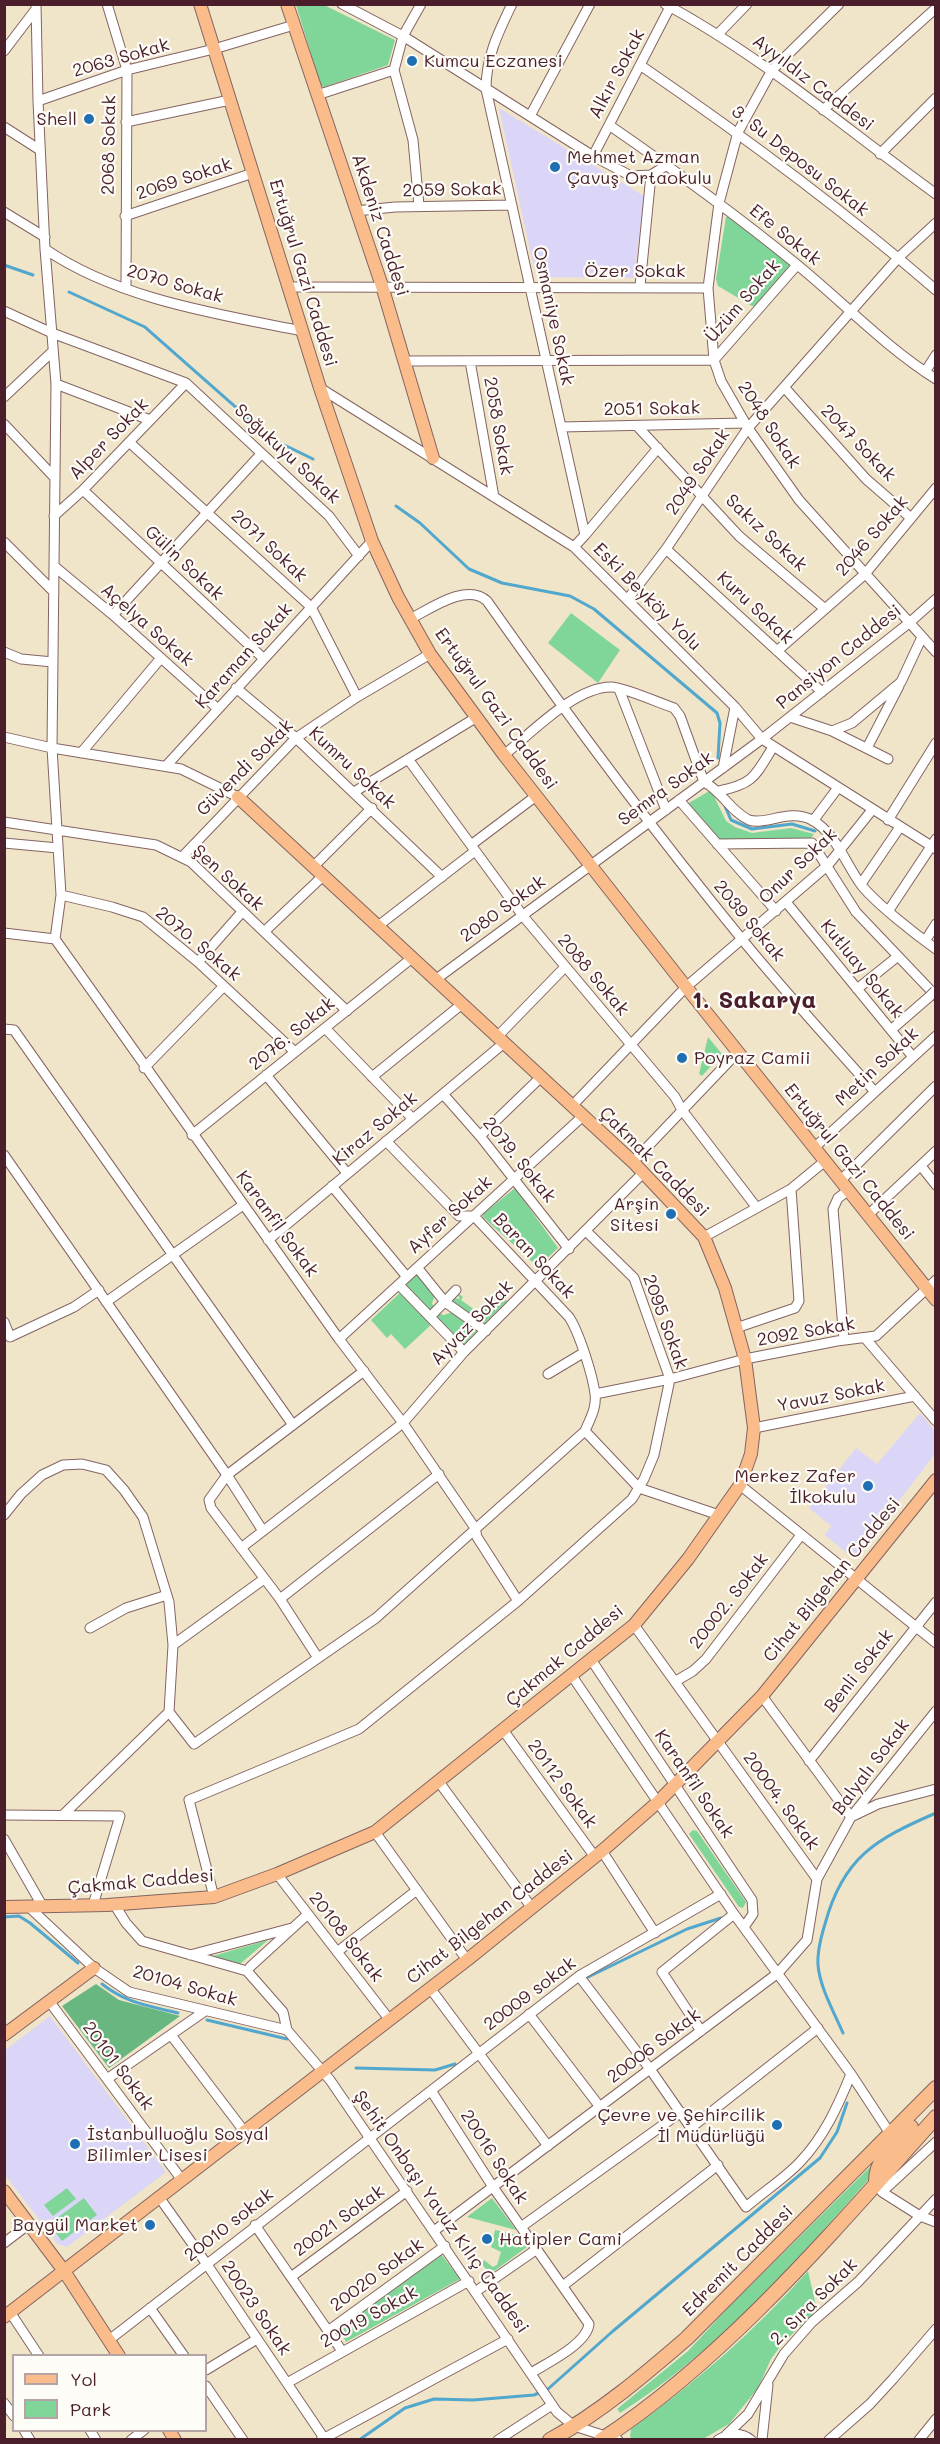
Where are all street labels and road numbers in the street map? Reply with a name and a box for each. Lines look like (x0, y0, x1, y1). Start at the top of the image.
street label: Alkır Sokak (584, 26, 650, 122)
street label: Ayyıldız Caddesi (748, 30, 878, 136)
street label: 2063 Sokak (70, 34, 172, 82)
street label: 2068 Sokak (97, 95, 121, 195)
street label: 3. Su Deposu Sokak (727, 101, 873, 221)
street label: Akdeniz Caddesi (347, 151, 413, 299)
street label: 2069 Sokak (133, 153, 235, 205)
street label: Ertuğrul Gazi Caddesi (264, 177, 342, 369)
street label: 2059 Sokak (402, 178, 502, 202)
street label: Efe Sokak (745, 200, 825, 270)
street label: Osmaniye Sokak (528, 245, 578, 387)
street label: Üzüm Sokak (701, 255, 785, 347)
street label: 2070 Sokak (124, 260, 226, 308)
street label: Özer Sokak (584, 260, 686, 282)
street label: 2058 Sokak (479, 375, 517, 477)
street label: 2048 Sokak (733, 377, 805, 473)
street label: Alper Sokak (65, 394, 153, 484)
street label: 2051 Sokak (604, 397, 700, 421)
street label: Soğukuyu Sokak (230, 400, 344, 508)
street label: 2047 Sokak (816, 400, 900, 486)
street label: 2049 Sokak (661, 425, 735, 519)
street label: Sakız Sokak (721, 490, 811, 576)
street label: 2046 Sokak (831, 491, 913, 581)
street label: 2071 Sokak (226, 505, 312, 587)
street label: Gülin Sokak (140, 521, 228, 605)
street label: Eski Beyköy Yolu (589, 539, 705, 655)
street label: Kuru Sokak (712, 567, 798, 649)
street label: Açelya Sokak (96, 579, 198, 671)
street label: Karaman Sokak (191, 599, 297, 713)
street label: Pansiyon Caddesi (772, 600, 906, 714)
street label: Ertuğrul Gazi Caddesi (430, 624, 562, 794)
street label: Güvendi Sokak (192, 715, 298, 821)
street label: Kumru Sokak (304, 722, 400, 814)
street label: Semra Sokak (614, 747, 718, 831)
street label: Onur Sokak (755, 823, 841, 909)
street label: Şen Sokak (188, 840, 268, 916)
street label: 2080 Sokak (456, 871, 550, 947)
street label: 2039 Sokak (709, 876, 789, 966)
street label: 2070. Sokak (151, 902, 245, 986)
street label: Kutluay Sokak (816, 915, 908, 1023)
street label: 2088 Sokak (553, 930, 633, 1020)
street label: 2076. Sokak (245, 993, 339, 1075)
street label: Metin Sokak (831, 1023, 923, 1111)
street label: Ertuğrul Gazi Caddesi (779, 1079, 919, 1245)
street label: Kiraz Sokak (328, 1087, 422, 1171)
street label: Çakmak Caddesi (594, 1102, 714, 1222)
street label: 2079. Sokak (478, 1113, 560, 1207)
street label: Karanfil Sokak (231, 1167, 323, 1281)
street label: Ayfer Sokak (403, 1172, 497, 1258)
street label: Baran Sokak (489, 1209, 579, 1303)
street label: 2095 Sokak (638, 1272, 692, 1372)
street label: Ayvaz Sokak (426, 1276, 518, 1370)
street label: 2092 Sokak (756, 1313, 856, 1351)
street label: Yavuz Sokak (775, 1375, 887, 1417)
street label: Cihat Bilgehan Caddesi (759, 1493, 905, 1667)
street label: 20002. Sokak (685, 1549, 773, 1653)
street label: Çakmak Caddesi (502, 1601, 628, 1711)
street label: Benli Sokak (820, 1625, 898, 1717)
street label: Balyalı Sokak (828, 1715, 914, 1819)
street label: Karanfil Sokak (650, 1726, 738, 1842)
street label: 20112 Sokak (523, 1736, 601, 1832)
street label: 20004. Sokak (738, 1748, 824, 1854)
street label: Cihat Bilgehan Caddesi (402, 1845, 578, 1989)
street label: Çakmak Caddesi (67, 1865, 215, 1899)
street label: 20108 Sokak (304, 1888, 388, 1986)
street label: 20009 sokak (480, 1952, 580, 2036)
street label: 20104 Sokak (130, 1961, 240, 2011)
street label: 20006 Sokak (603, 2004, 705, 2088)
street label: 20101 Sokak (78, 2017, 158, 2115)
street label: Şehit Onbaşı Yavuz Kılıç Caddesi (349, 2087, 533, 2337)
street label: 20016 Sokak (456, 2106, 532, 2208)
street label: 20021 Sokak (289, 2181, 389, 2261)
street label: 20010 sokak (180, 2184, 278, 2266)
street label: Edremit Caddesi (678, 2201, 798, 2321)
street label: 20020 Sokak (326, 2234, 428, 2316)
street label: 2. Sıra Sokak (766, 2254, 862, 2350)
street label: 20023 Sokak (216, 2256, 296, 2360)
street label: 20019 Sokak (317, 2281, 421, 2353)

